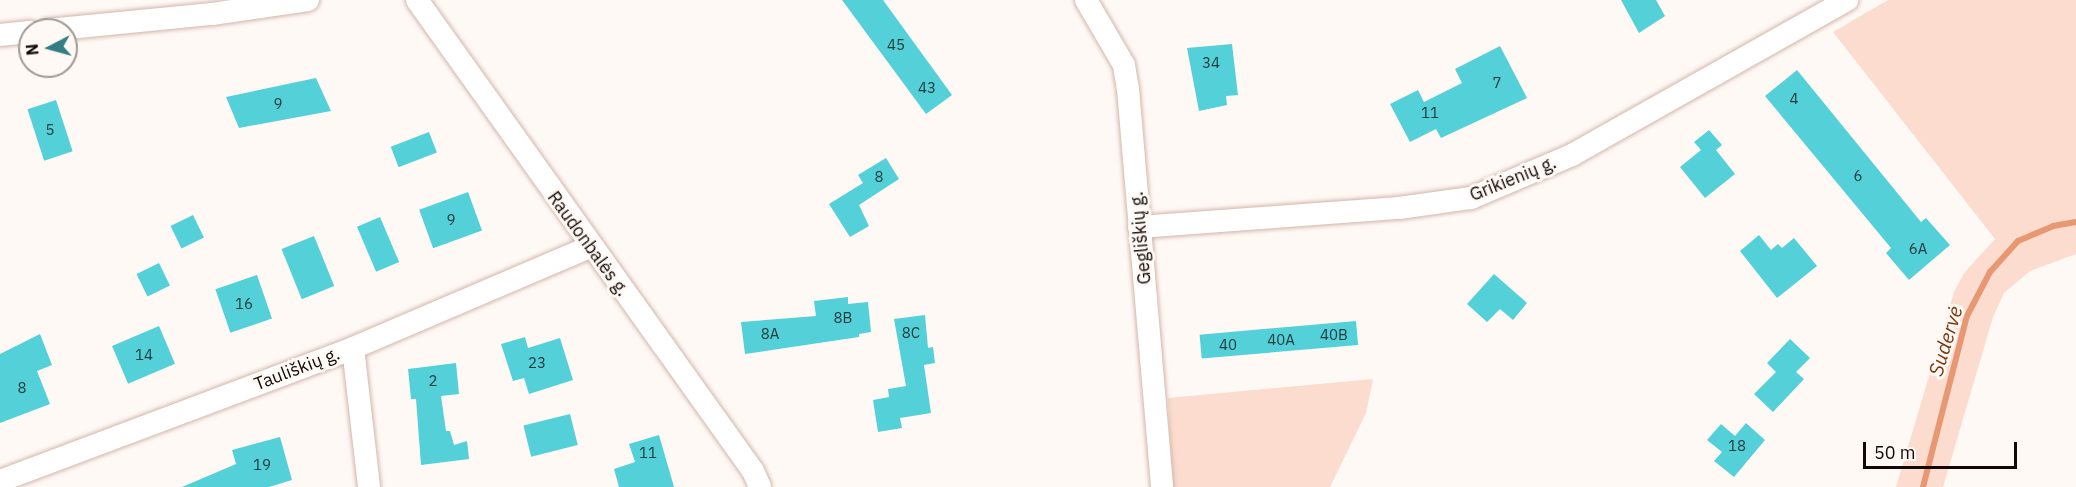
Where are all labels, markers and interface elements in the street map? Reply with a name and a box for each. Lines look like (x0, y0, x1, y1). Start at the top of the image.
north arrow (18, 18, 78, 78)
house number: 45 (887, 36, 905, 54)
text: N (22, 43, 43, 56)
house number: 34 (1202, 54, 1220, 72)
house number: 7 (1493, 74, 1501, 92)
house number: 43 (918, 79, 936, 97)
house number: 4 (1790, 90, 1798, 108)
house number: 9 (274, 95, 282, 113)
house number: 11 (1421, 104, 1439, 122)
house number: 5 (46, 121, 54, 139)
street label: Grikienių g. (1467, 152, 1559, 206)
house number: 6 (1854, 167, 1862, 185)
house number: 8 (875, 168, 883, 186)
street label: Raudonbalės g. (543, 187, 633, 301)
street label: Gegliškių g. (1126, 191, 1156, 285)
house number: 9 (447, 211, 455, 229)
house number: 6A (1909, 240, 1927, 258)
house number: 16 (235, 295, 253, 313)
water label: Sudervė (1923, 303, 1967, 379)
house number: 8B (834, 309, 852, 327)
house number: 8C (902, 324, 920, 342)
house number: 8A (761, 325, 779, 343)
house number: 40B (1320, 326, 1348, 344)
house number: 40A (1267, 331, 1295, 349)
house number: 40 (1219, 336, 1237, 354)
street label: Tauliškių g. (251, 343, 343, 395)
house number: 14 (135, 346, 153, 364)
house number: 23 (528, 354, 546, 372)
house number: 2 (429, 372, 437, 390)
house number: 8 (18, 379, 26, 397)
scale bar (1866, 430, 2020, 468)
house number: 18 (1728, 437, 1746, 455)
text: 50 m (1874, 441, 1916, 464)
house number: 11 (639, 444, 657, 462)
house number: 19 (253, 456, 271, 474)

